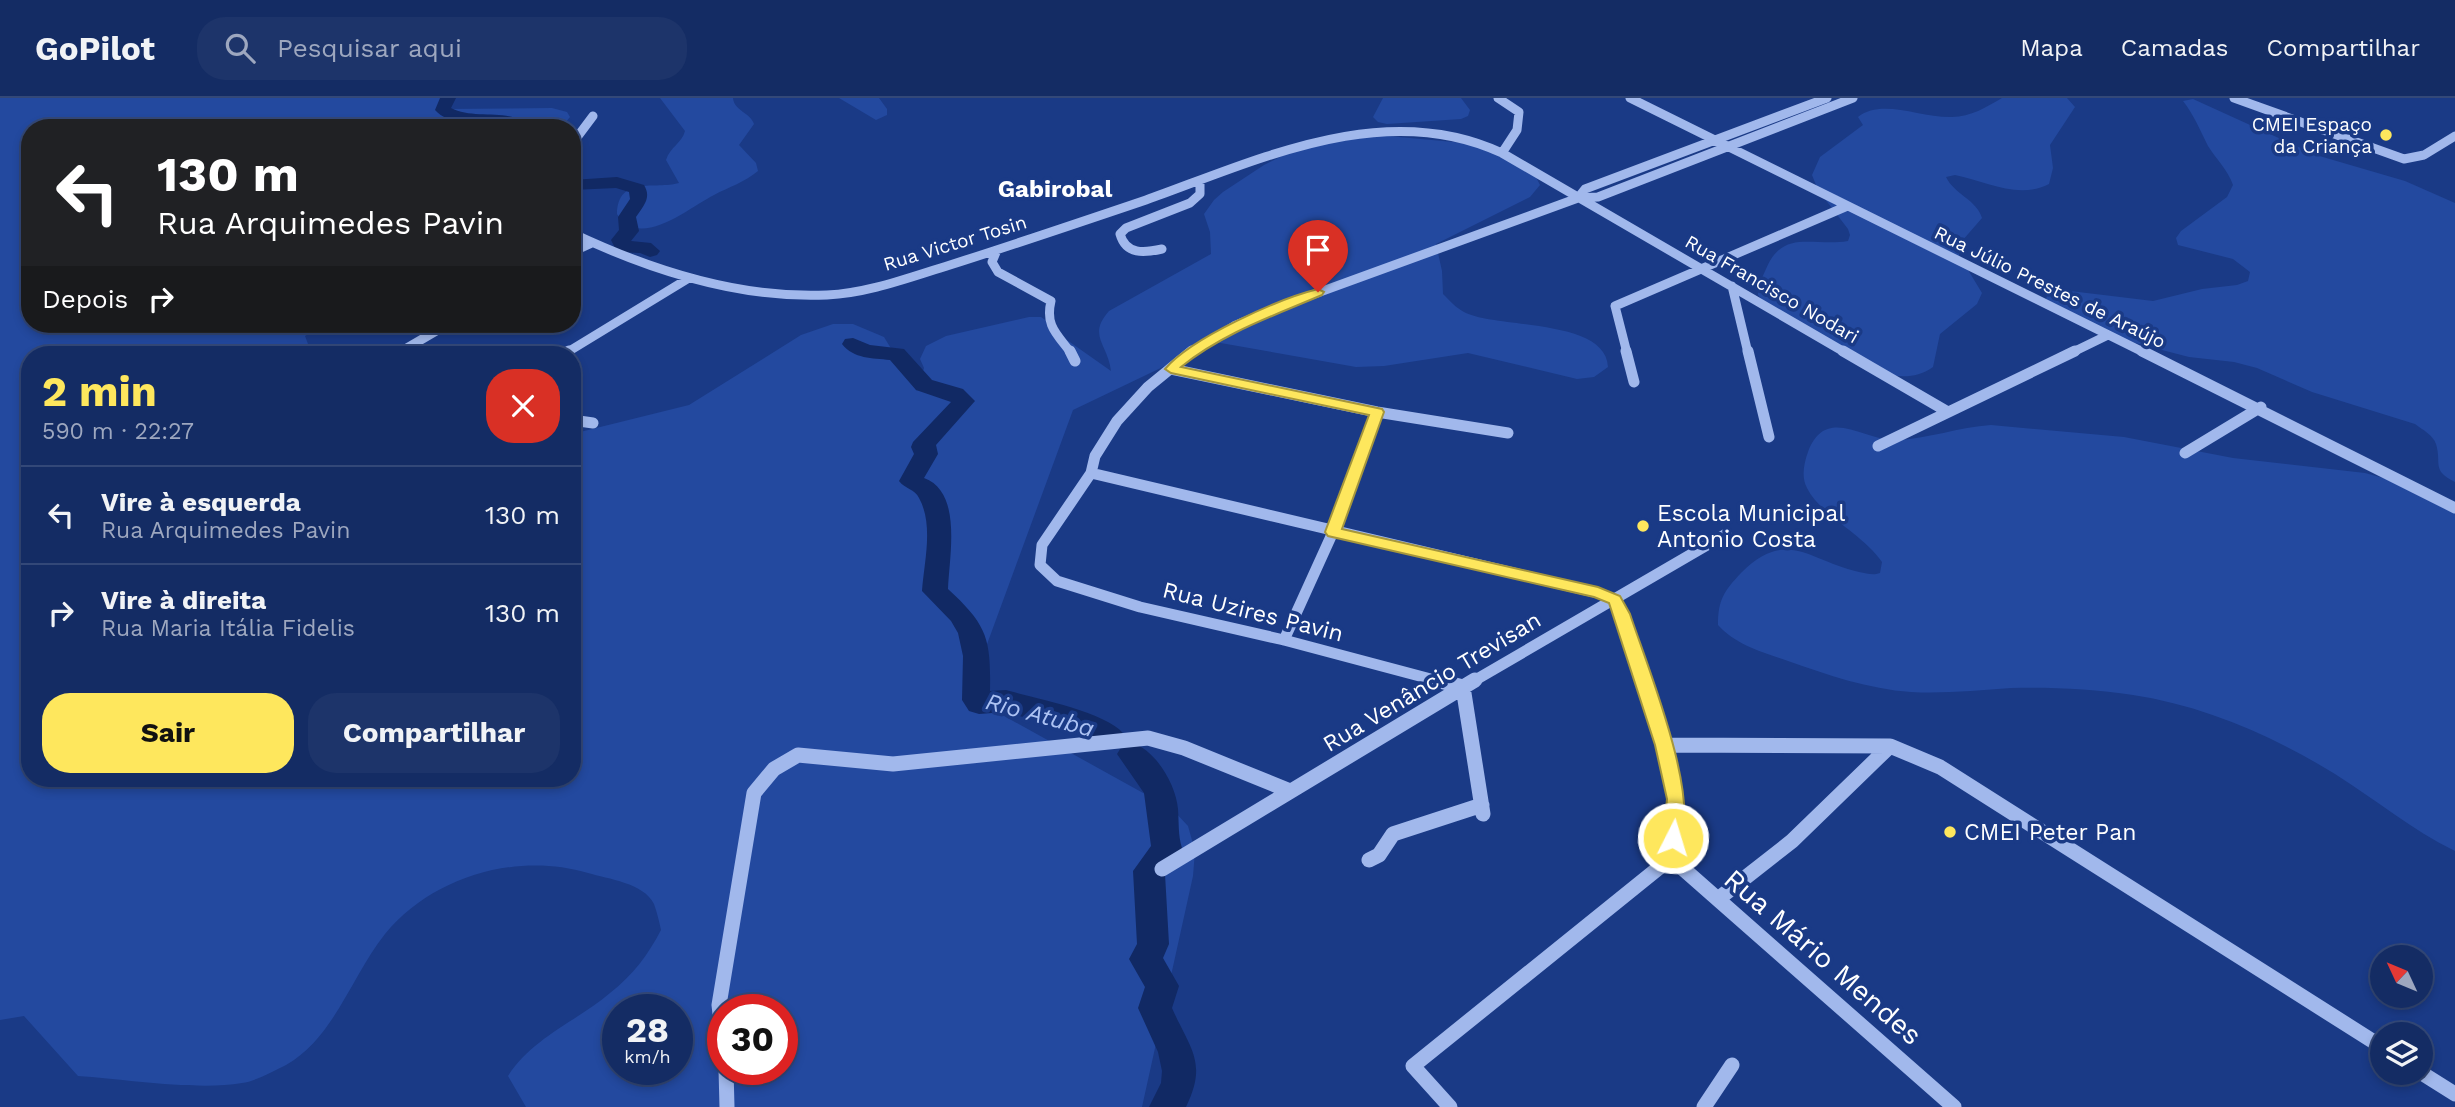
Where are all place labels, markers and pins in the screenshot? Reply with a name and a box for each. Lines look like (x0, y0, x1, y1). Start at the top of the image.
place label: CMEI Espaço da Criança (2252, 113, 2372, 158)
marker: CMEI Espaço da Criança (2378, 127, 2394, 143)
pin (1288, 220, 1348, 292)
place label: Escola Municipal Antonio Costa (1657, 500, 1845, 553)
marker: Escola Municipal Antonio Costa (1635, 518, 1651, 534)
place label: CMEI Peter Pan (1964, 819, 2136, 846)
marker: CMEI Peter Pan (1942, 824, 1958, 840)

